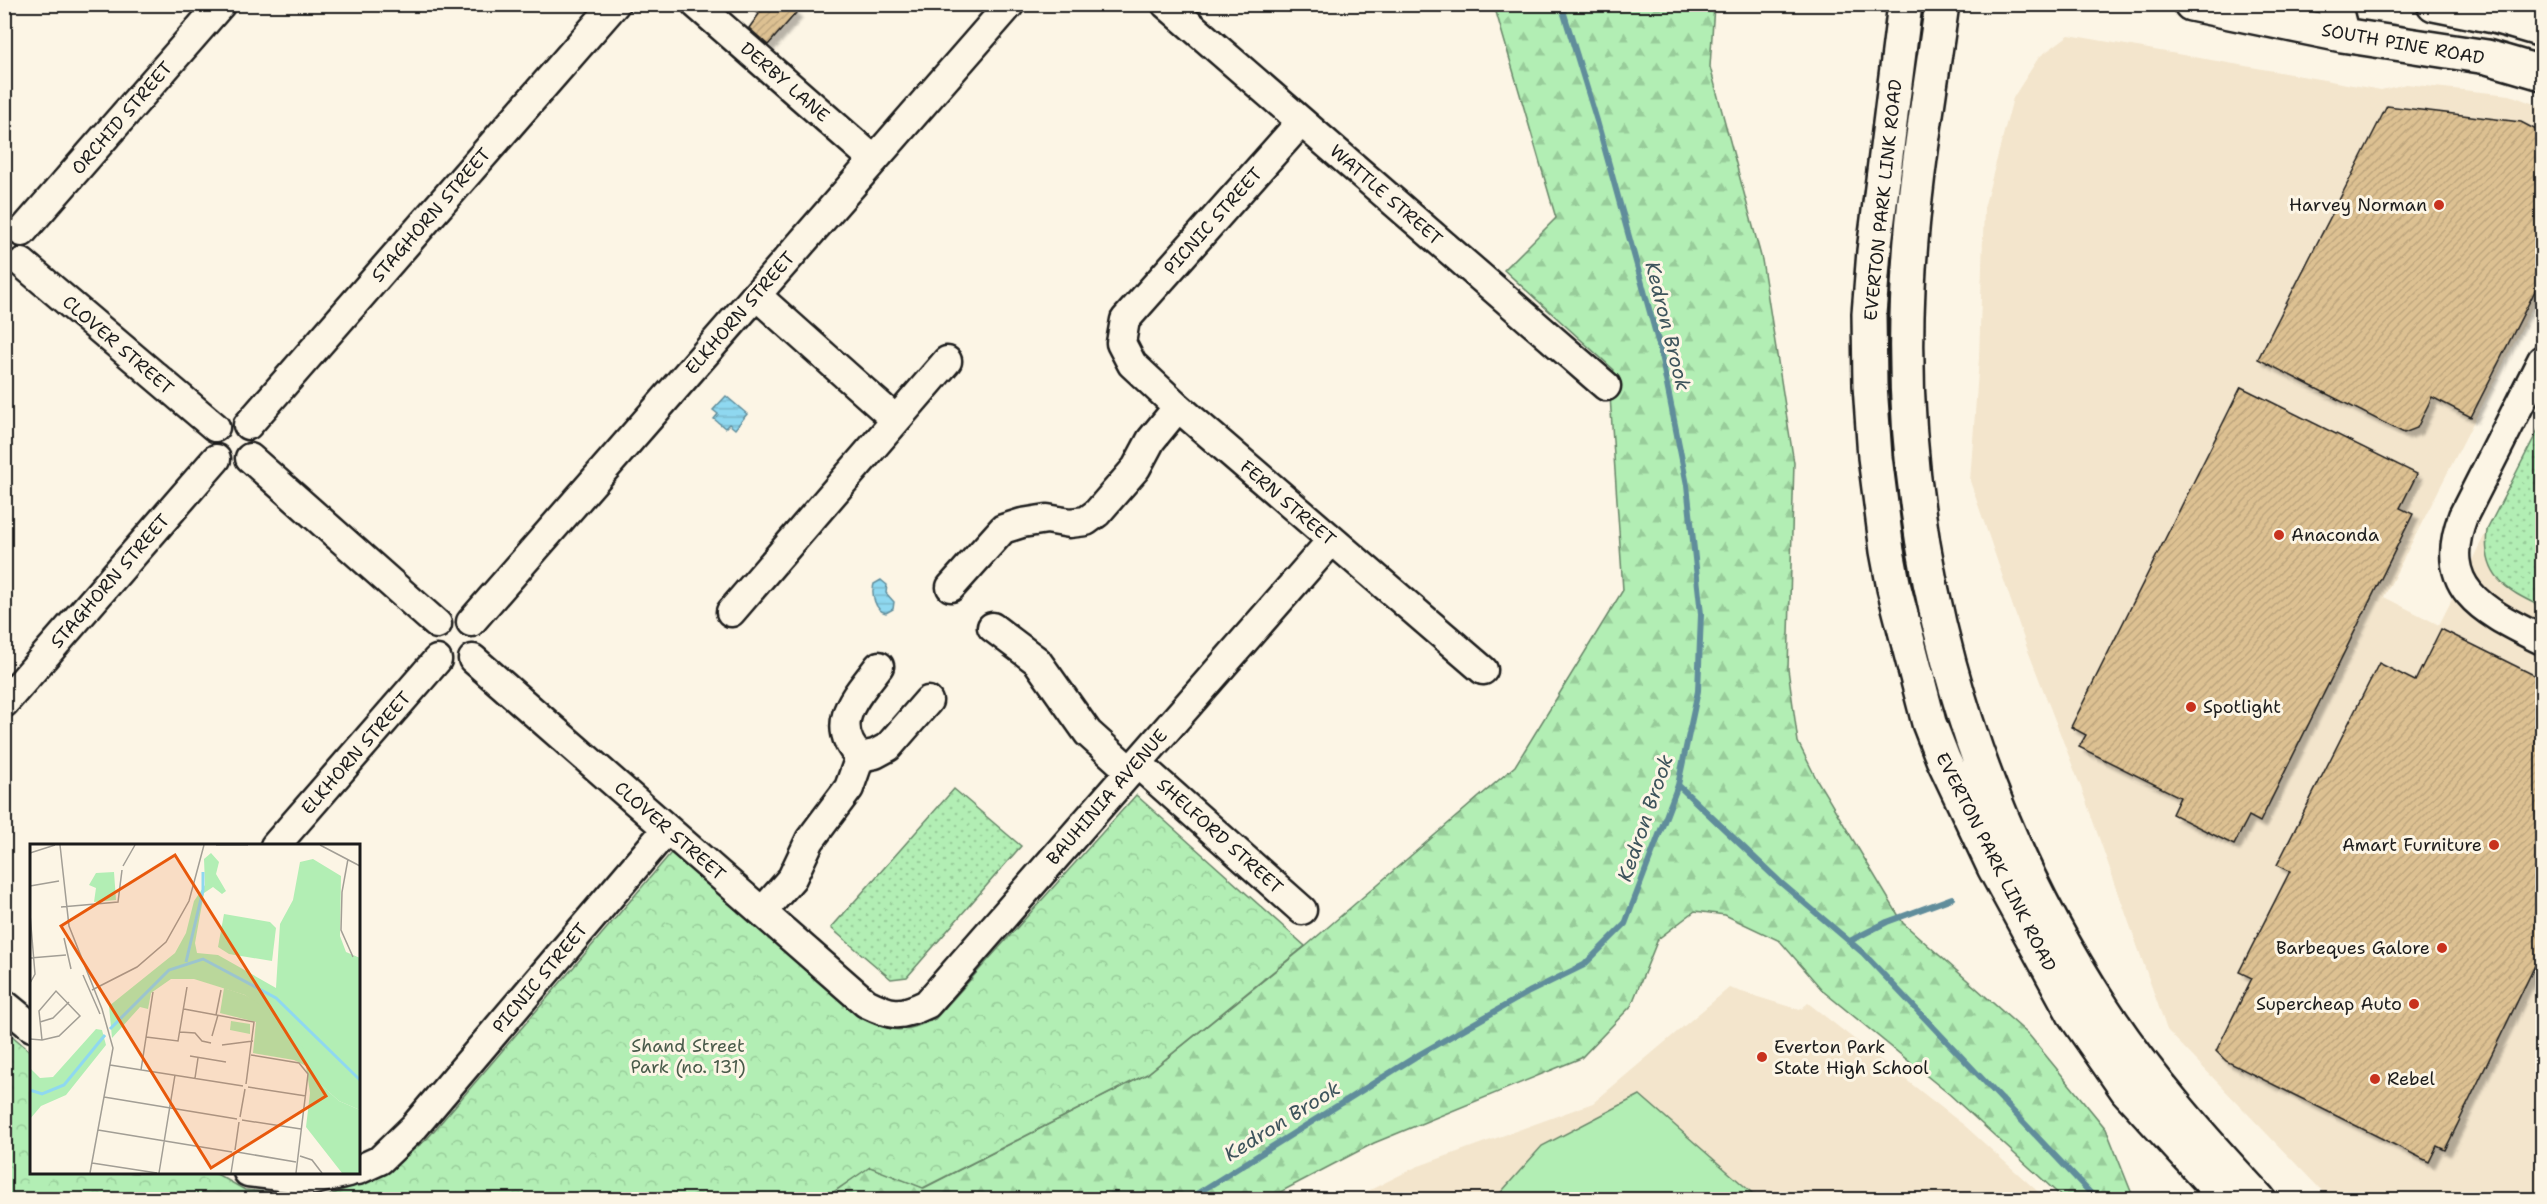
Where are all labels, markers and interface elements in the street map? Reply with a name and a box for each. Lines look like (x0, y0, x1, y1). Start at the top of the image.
street label: SOUTH PINE ROAD (2320, 18, 2486, 70)
street label: DERBY LANE (735, 37, 835, 127)
street label: ORCHID STREET (66, 56, 178, 180)
street label: EVERTON PARK LINK ROAD (1858, 78, 1908, 322)
street label: WATTLE STREET (1324, 139, 1448, 251)
street label: STAGHORN STREET (366, 143, 496, 287)
street label: PICNIC STREET (1158, 162, 1268, 280)
place label: Harvey Norman (2289, 193, 2427, 217)
marker: Harvey Norman (2432, 198, 2446, 212)
street label: ELKHORN STREET (680, 246, 800, 380)
water label: Kedron Brook (1639, 259, 1697, 394)
street label: CLOVER STREET (57, 290, 179, 400)
street label: FERN STREET (1235, 455, 1341, 551)
street label: STAGHORN STREET (45, 509, 175, 653)
place label: Anaconda (2291, 523, 2379, 547)
marker: Anaconda (2272, 528, 2286, 542)
street label: ELKHORN STREET (296, 686, 416, 820)
place label: Spotlight (2203, 695, 2281, 719)
marker: Spotlight (2184, 700, 2198, 714)
street label: BAUHINIA AVENUE (1041, 724, 1173, 870)
street label: EVERTON PARK LINK ROAD (1930, 748, 2062, 976)
water label: Kedron Brook (1611, 751, 1679, 885)
street label: SHELFORD STREET (1152, 773, 1288, 899)
street label: CLOVER STREET (609, 776, 731, 886)
place label: Amart Furniture (2342, 833, 2482, 857)
marker: Amart Furniture (2487, 838, 2501, 852)
inset map (30, 844, 360, 1174)
street label: PICNIC STREET (487, 918, 593, 1038)
place label: Barbeques Galore (2276, 936, 2430, 960)
marker: Barbeques Galore (2435, 941, 2449, 955)
place label: Supercheap Auto (2256, 992, 2402, 1016)
marker: Supercheap Auto (2407, 997, 2421, 1011)
park label: Shand Street Park (no. 131) (630, 1034, 746, 1079)
place label: Everton Park State High School (1774, 1035, 1929, 1080)
marker: Everton Park State High School (1755, 1050, 1769, 1064)
place label: Rebel (2387, 1067, 2436, 1091)
marker: Rebel (2368, 1072, 2382, 1086)
water label: Kedron Brook (1219, 1075, 1346, 1167)

